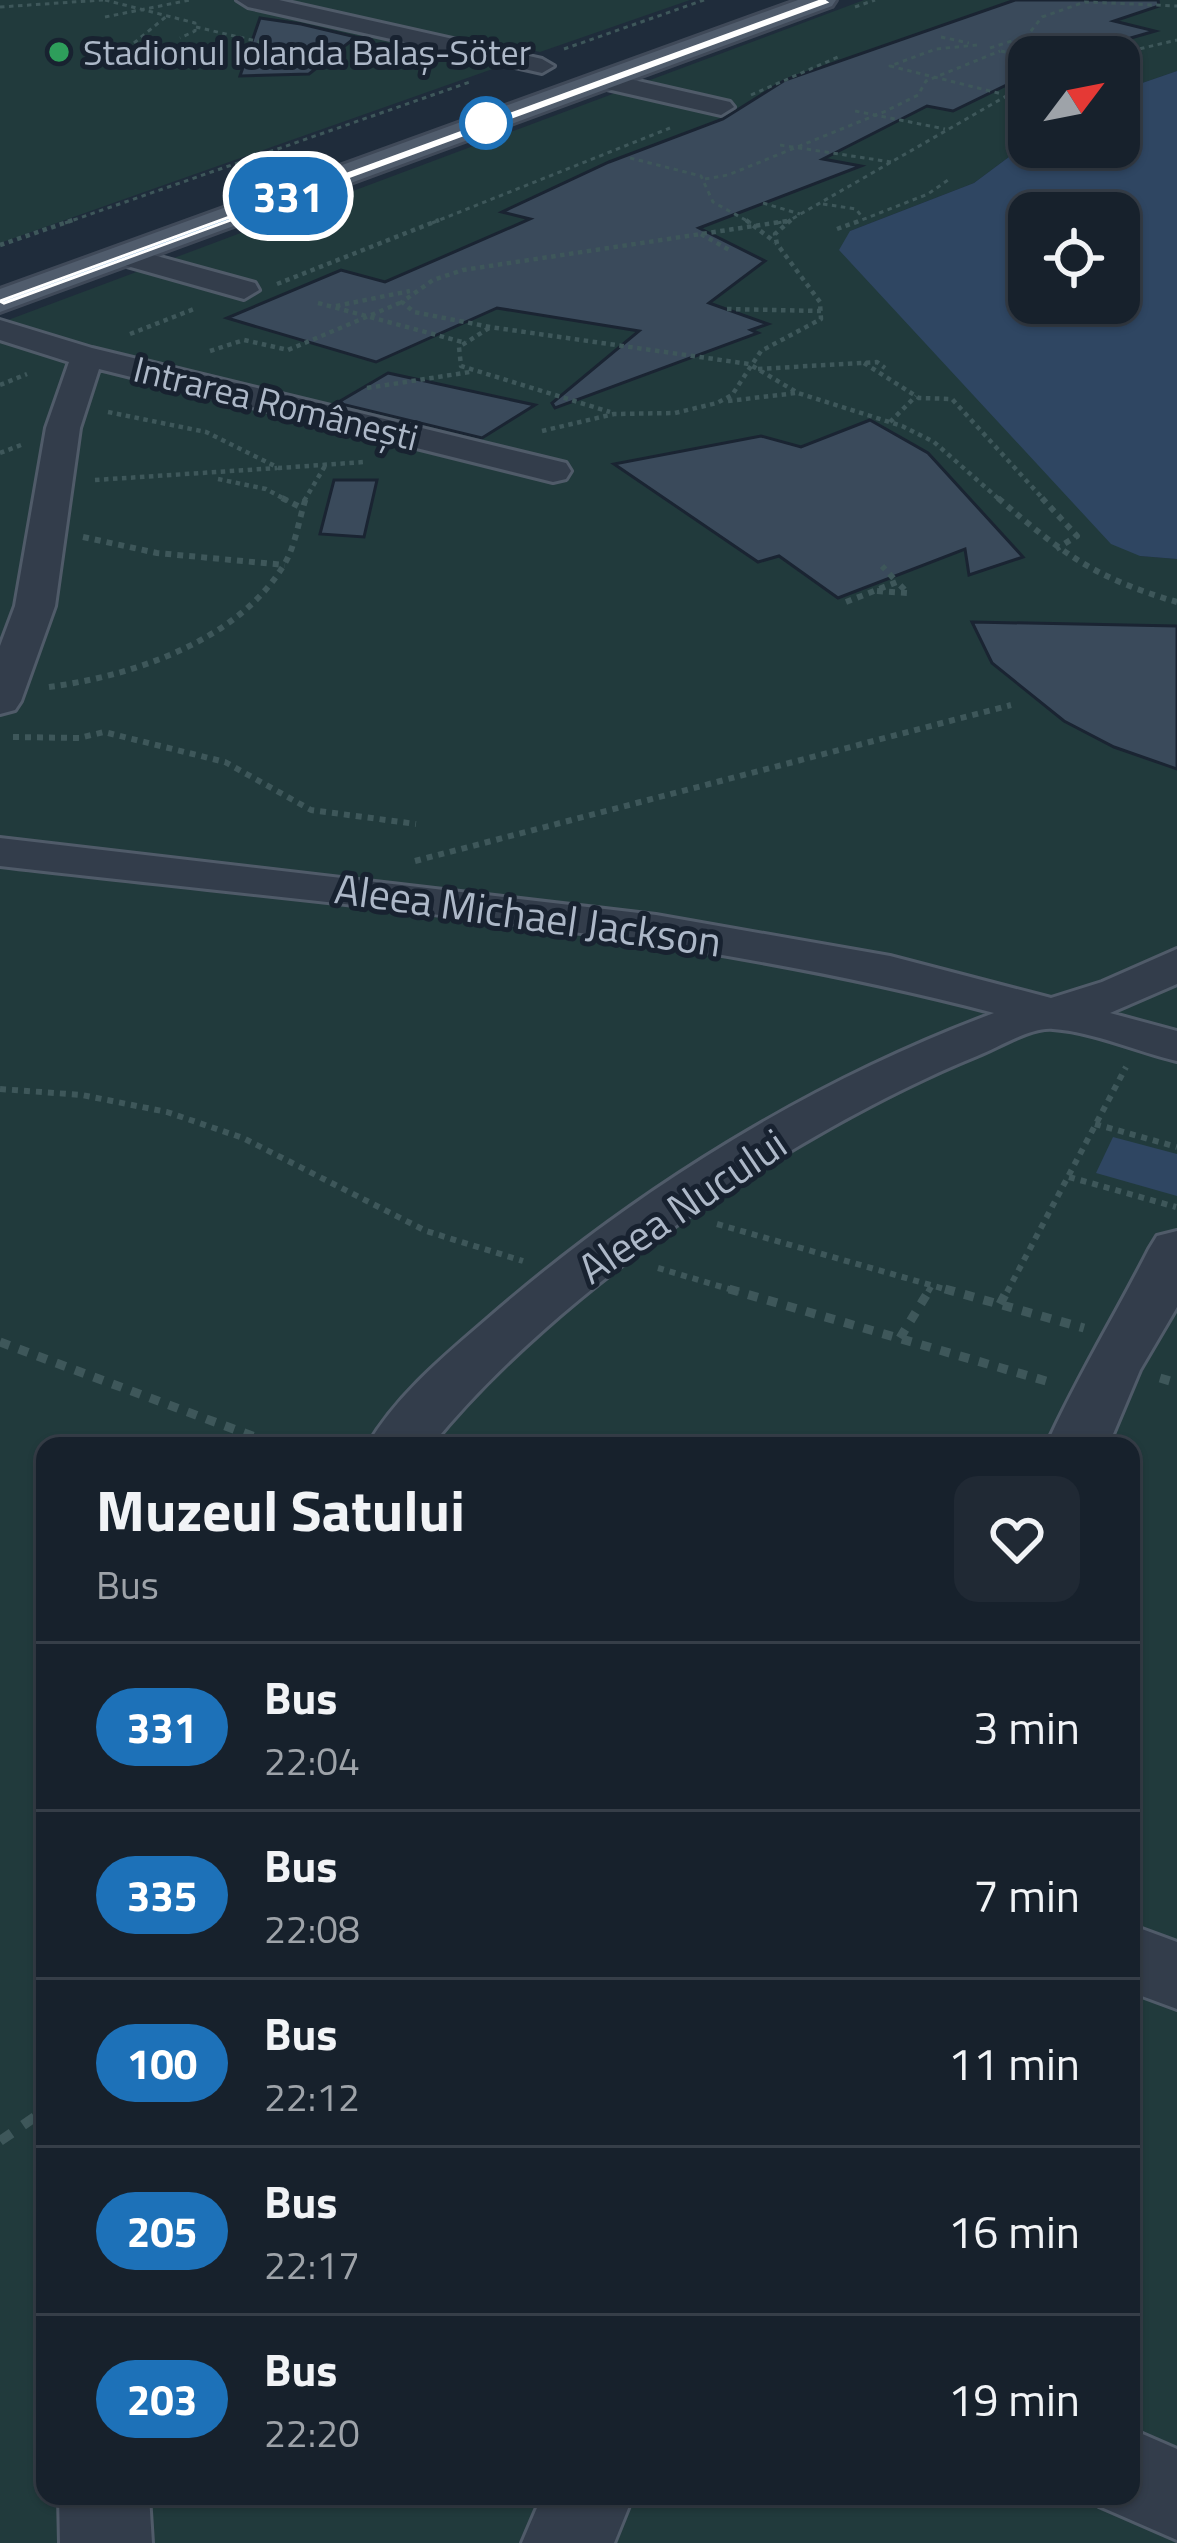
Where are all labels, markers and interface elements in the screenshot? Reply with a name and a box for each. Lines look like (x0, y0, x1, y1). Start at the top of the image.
place label: Stadionul Iolanda Balaș-Söter (83, 24, 531, 79)
north arrow (1008, 36, 1140, 168)
map controls (1008, 36, 1140, 324)
marker: Stadionul Iolanda Balaș-Söter (46, 39, 72, 65)
unlabelled marker (461, 98, 511, 148)
line badge: 331 (219, 157, 357, 235)
text: 331 (253, 164, 323, 228)
button: locate (1008, 192, 1140, 324)
street label: Intrarea Românești (128, 341, 424, 464)
street label: Aleea Michael Jackson (331, 855, 726, 973)
street label: Aleea Nucului (564, 1112, 799, 1299)
text: Muzeul Satului (96, 1466, 465, 1553)
button: heart (954, 1476, 1080, 1602)
text: Bus (96, 1555, 159, 1614)
text: Bus (264, 1663, 338, 1731)
text: 3 min (973, 1693, 1080, 1761)
text: 331 (127, 1695, 197, 1759)
text: 22:04 (264, 1731, 360, 1790)
text: Bus (264, 1831, 338, 1899)
text: 7 min (973, 1861, 1080, 1929)
text: 335 (127, 1863, 197, 1927)
text: 22:08 (264, 1899, 360, 1958)
text: Bus (264, 1999, 338, 2067)
text: 11 min (948, 2029, 1080, 2097)
text: 100 (127, 2031, 197, 2095)
text: 22:12 (264, 2067, 360, 2126)
text: Bus (264, 2167, 338, 2235)
text: 16 min (948, 2197, 1080, 2265)
text: 205 (127, 2199, 197, 2263)
text: 22:17 (264, 2235, 360, 2294)
text: Bus (264, 2335, 338, 2403)
text: 19 min (948, 2365, 1080, 2433)
text: 203 (127, 2367, 197, 2431)
text: 22:20 (264, 2403, 360, 2462)

